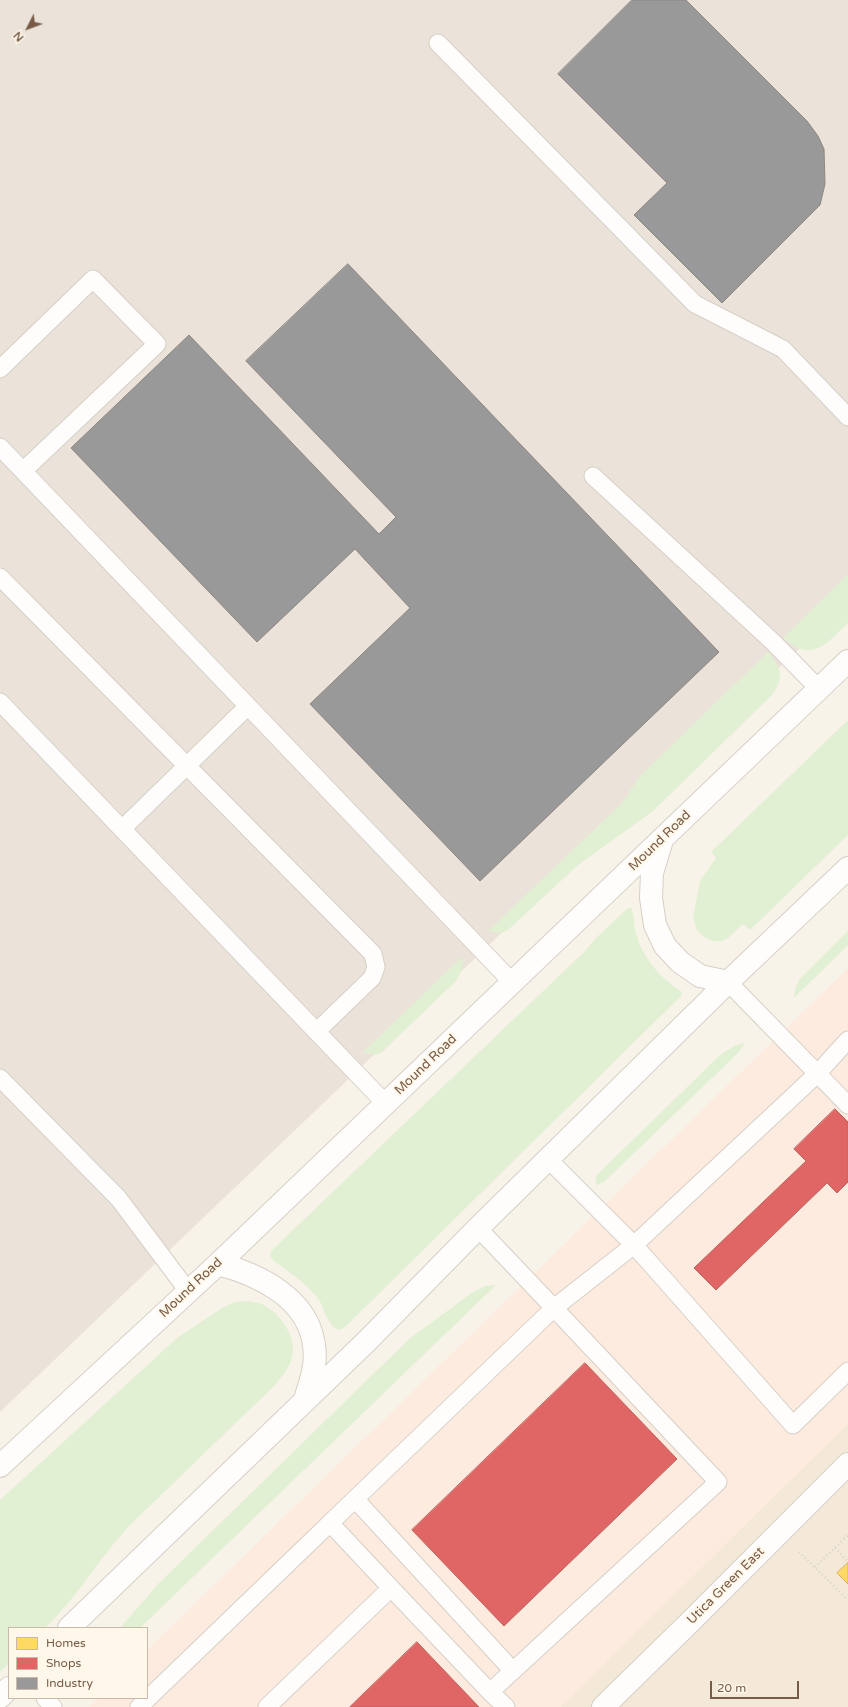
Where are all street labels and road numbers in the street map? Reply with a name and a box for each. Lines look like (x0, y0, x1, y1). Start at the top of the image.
street label: Mound Road (626, 807, 694, 875)
street label: Mound Road (392, 1031, 460, 1099)
street label: Mound Road (156, 1255, 226, 1321)
street label: Utica Green East (684, 1544, 768, 1628)

